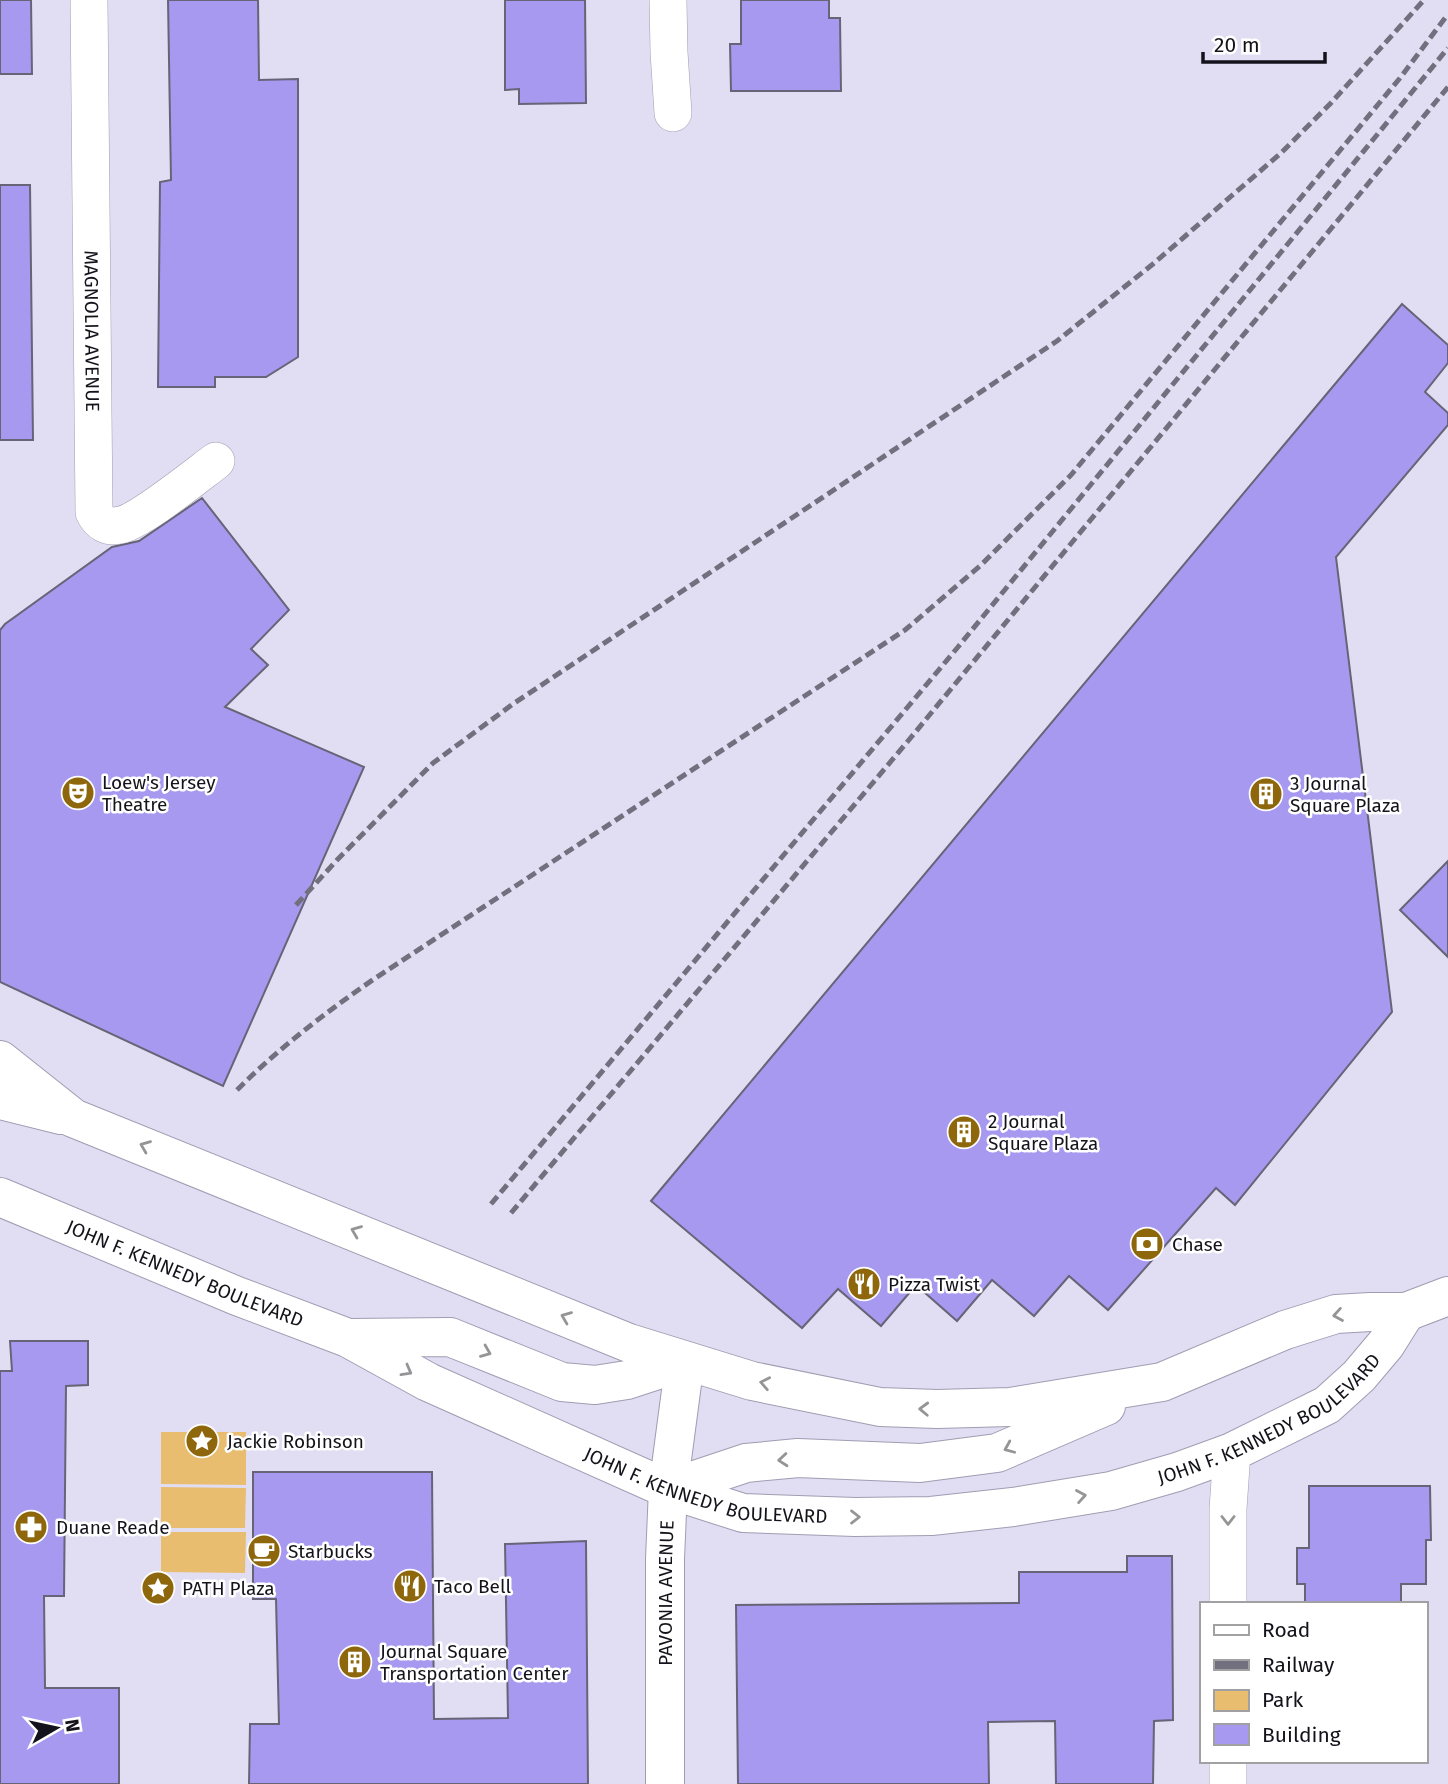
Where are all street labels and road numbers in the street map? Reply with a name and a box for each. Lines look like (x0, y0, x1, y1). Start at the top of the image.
street label: MAGNOLIA AVENUE (79, 250, 104, 412)
street label: JOHN F. KENNEDY BOULEVARD (63, 1215, 306, 1332)
street label: JOHN F. KENNEDY BOULEVARD (1155, 1349, 1385, 1489)
street label: JOHN F. KENNEDY BOULEVARD (580, 1442, 828, 1528)
street label: PAVONIA AVENUE (654, 1520, 679, 1666)

